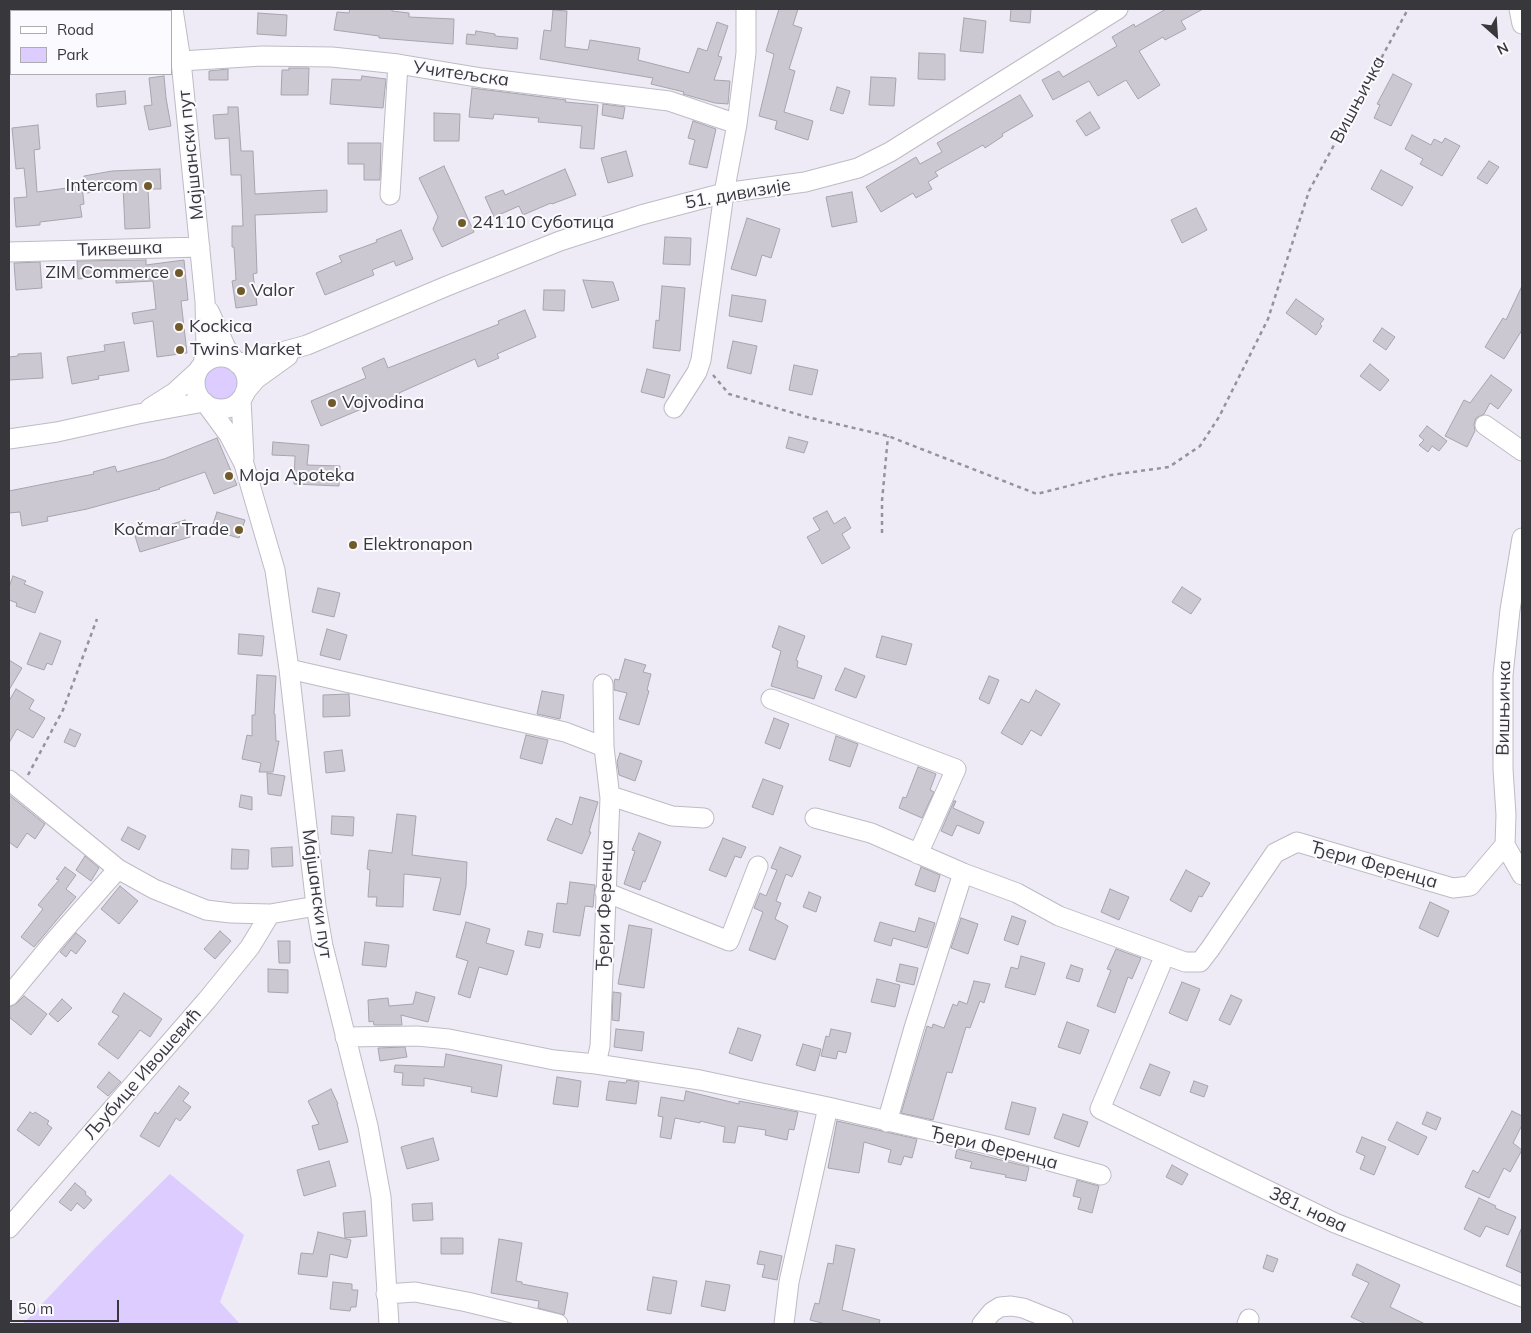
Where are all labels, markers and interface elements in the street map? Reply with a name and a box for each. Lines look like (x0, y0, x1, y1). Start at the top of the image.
legend (10, 10, 172, 75)
north arrow (1471, 10, 1521, 60)
text: Road (57, 20, 94, 39)
text: N (1494, 38, 1511, 59)
text: Park (57, 45, 89, 64)
street label: Вишњичка (1326, 53, 1390, 147)
street label: Учитељска (412, 57, 510, 91)
street label: Мајшански пут (173, 89, 209, 221)
street label: 51. дивизије (683, 174, 793, 214)
place label: Intercom (66, 175, 138, 197)
marker: Intercom (142, 180, 154, 192)
place label: 24110 Суботица (472, 212, 614, 234)
marker: 24110 Суботица (456, 217, 468, 229)
street label: Тиквешка (77, 237, 163, 261)
place label: ZIM Commerce (45, 262, 169, 284)
marker: ZIM Commerce (173, 267, 185, 279)
place label: Valor (251, 280, 294, 302)
marker: Valor (235, 285, 247, 297)
place label: Kockica (189, 316, 253, 338)
marker: Kockica (173, 321, 185, 333)
place label: Twins Market (190, 339, 302, 361)
marker: Twins Market (174, 344, 186, 356)
place label: Vojvodina (342, 392, 424, 414)
marker: Vojvodina (326, 397, 338, 409)
place label: Moja Apoteka (239, 465, 355, 487)
marker: Moja Apoteka (223, 470, 235, 482)
place label: Kočmar Trade (113, 519, 229, 541)
marker: Kočmar Trade (233, 524, 245, 536)
place label: Elektronapon (363, 534, 473, 556)
marker: Elektronapon (347, 539, 359, 551)
street label: Вишњичка (1492, 660, 1516, 756)
street label: Мајшански пут (297, 828, 337, 960)
street label: Ђери Ференца (1308, 837, 1440, 893)
street label: Ђери Ференца (592, 839, 618, 971)
street label: Љубице Ивошевић (80, 1004, 206, 1144)
street label: Ђери Ференца (928, 1122, 1060, 1174)
street label: 381. нова (1266, 1183, 1350, 1237)
scale bar (12, 1290, 121, 1322)
text: 50 m (18, 1299, 53, 1318)

